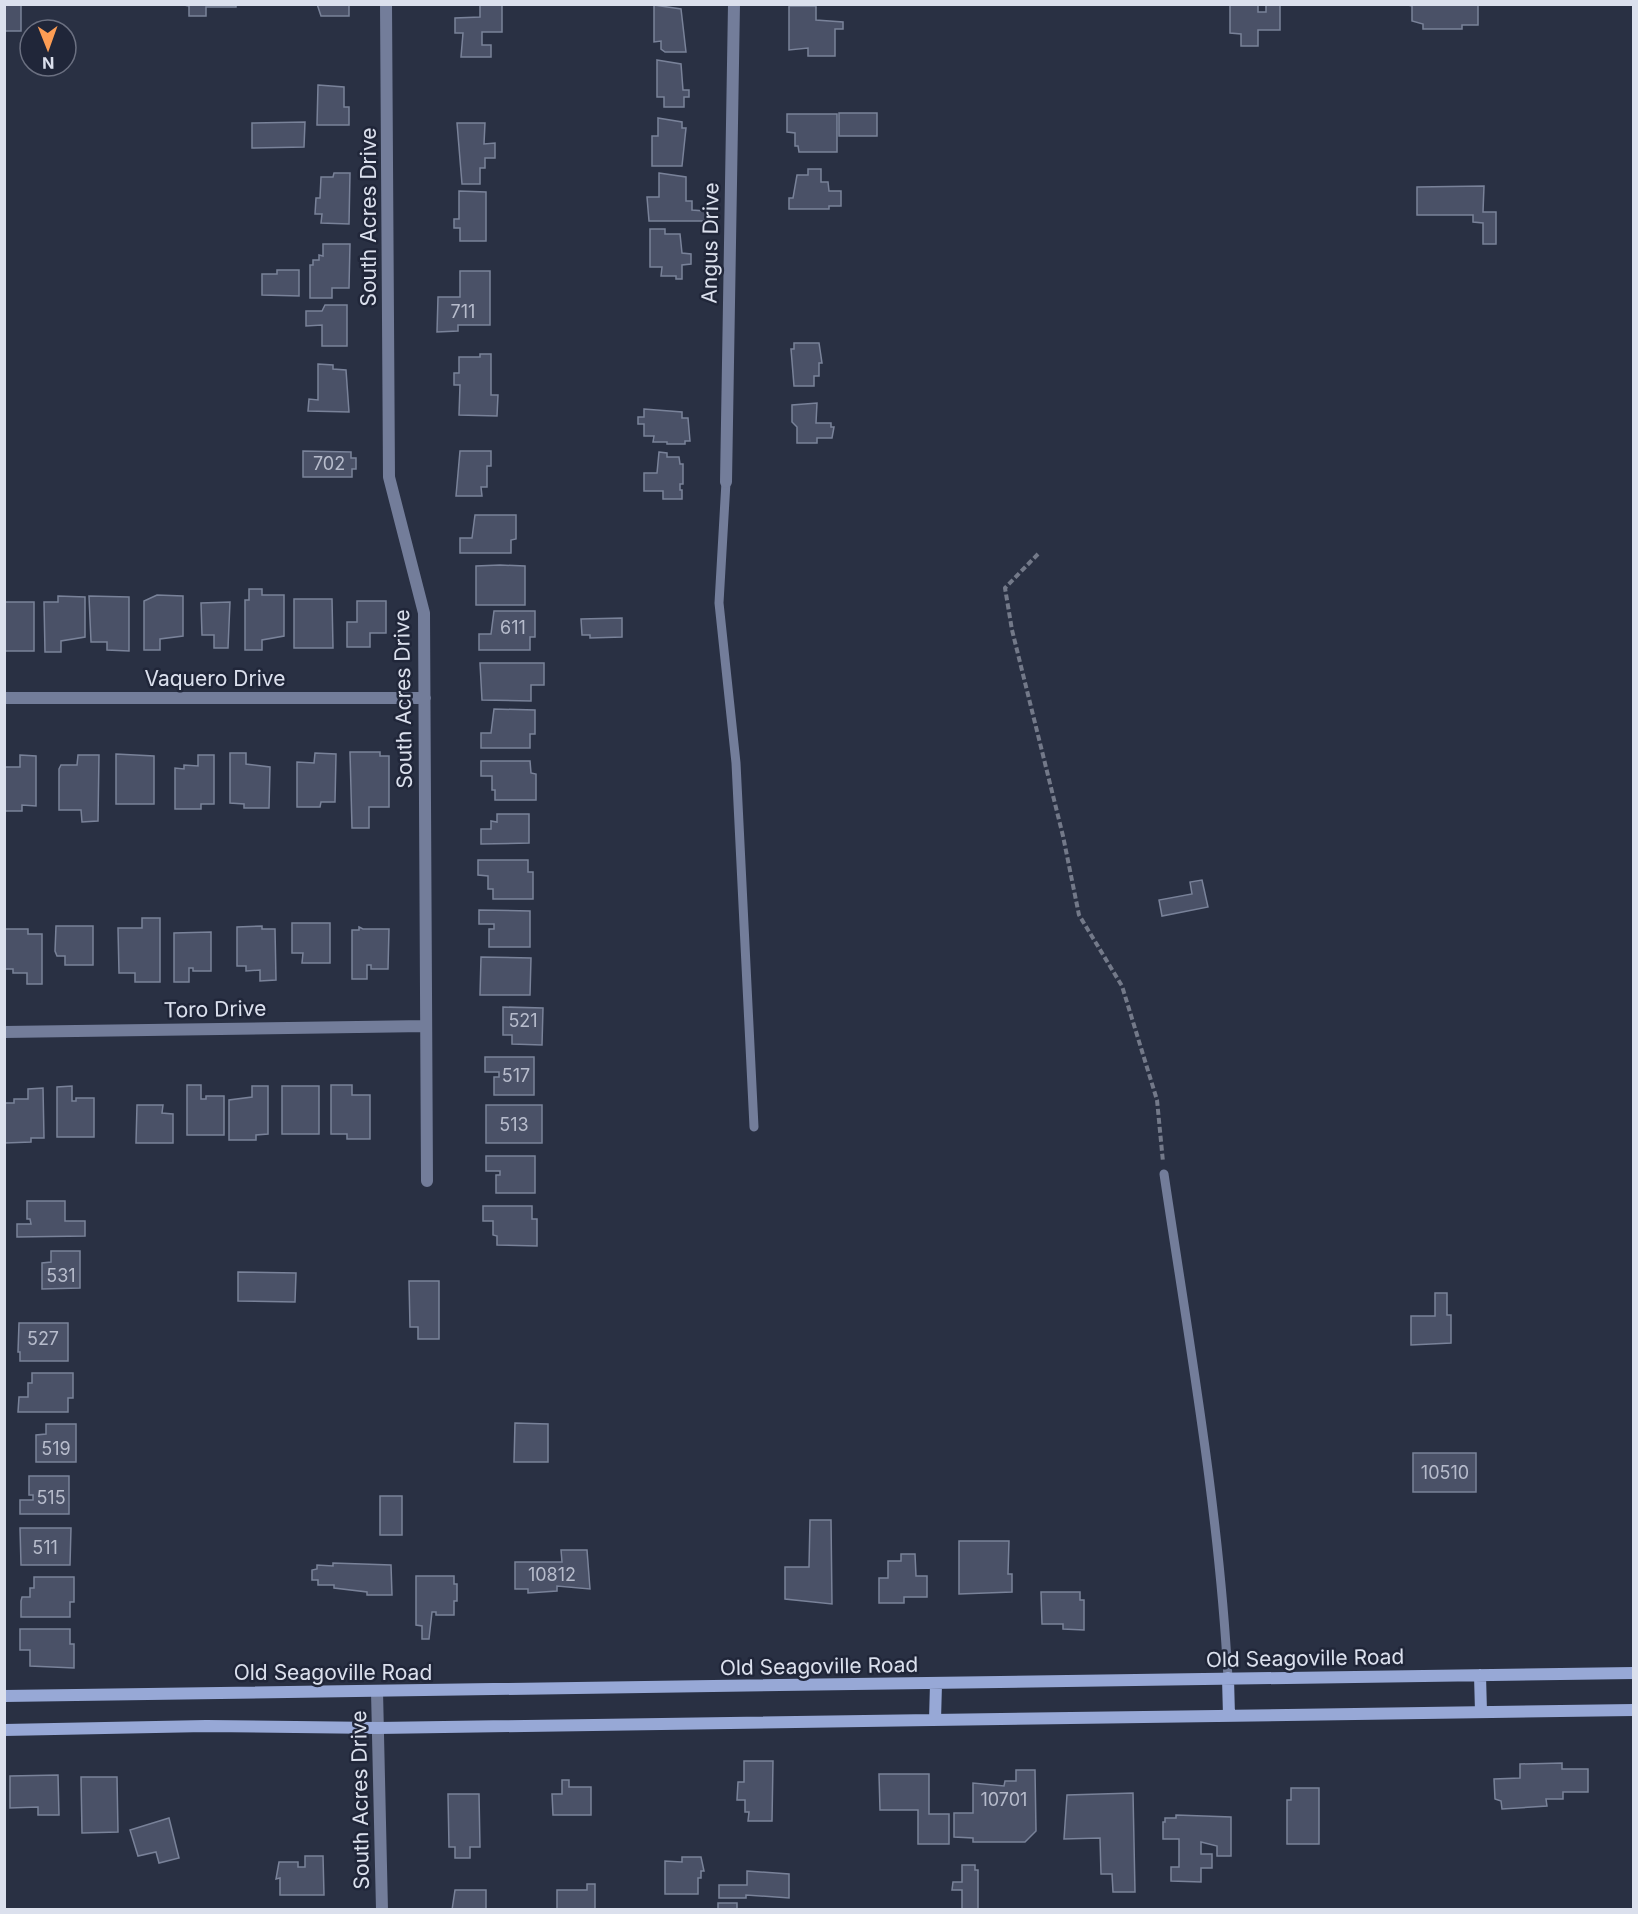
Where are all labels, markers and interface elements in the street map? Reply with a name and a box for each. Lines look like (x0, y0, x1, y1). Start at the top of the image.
north arrow (18, 18, 78, 78)
text: N (42, 53, 55, 73)
street label: South Acres Drive (356, 127, 381, 307)
street label: Angus Drive (696, 182, 724, 304)
house number: 711 (451, 301, 475, 322)
house number: 702 (313, 453, 345, 474)
street label: South Acres Drive (389, 609, 417, 789)
house number: 611 (500, 617, 526, 638)
street label: Vaquero Drive (145, 666, 285, 691)
street label: Toro Drive (163, 996, 267, 1022)
house number: 521 (508, 1010, 538, 1031)
house number: 517 (502, 1065, 530, 1086)
house number: 513 (499, 1114, 529, 1135)
house number: 531 (46, 1265, 76, 1286)
house number: 527 (27, 1328, 59, 1349)
house number: 519 (41, 1438, 71, 1459)
house number: 10510 (1421, 1462, 1469, 1483)
house number: 515 (36, 1487, 66, 1508)
house number: 511 (32, 1537, 58, 1558)
house number: 10812 (528, 1564, 576, 1585)
street label: Old Seagoville Road (1206, 1644, 1404, 1672)
street label: Old Seagoville Road (720, 1652, 918, 1680)
street label: Old Seagoville Road (234, 1660, 432, 1685)
street label: South Acres Drive (346, 1710, 374, 1890)
house number: 10701 (981, 1789, 1027, 1810)

